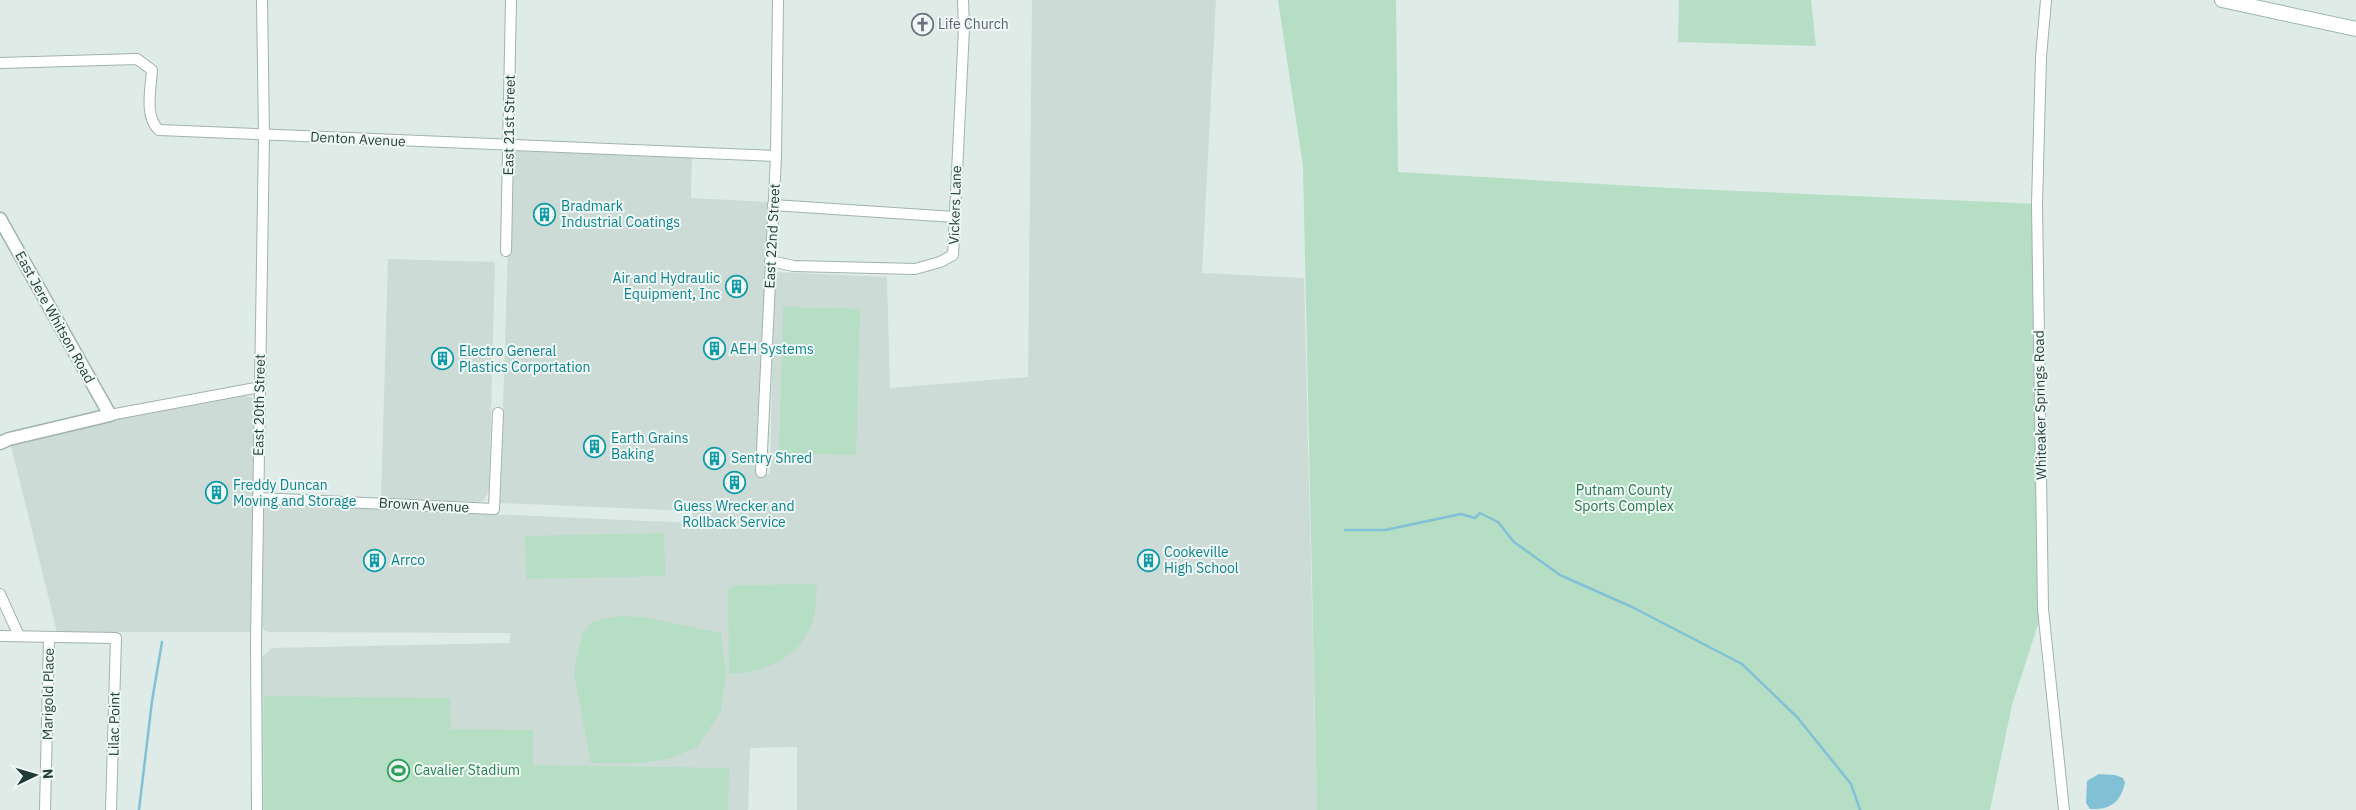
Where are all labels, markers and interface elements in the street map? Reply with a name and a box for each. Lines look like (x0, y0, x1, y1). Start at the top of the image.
church icon: Life Church (910, 12, 934, 36)
place label: Life Church (938, 15, 1009, 33)
street label: East 21st Street (499, 74, 519, 176)
street label: Denton Avenue (310, 128, 407, 151)
street label: Vickers Lane (945, 165, 965, 245)
street label: East 22nd Street (760, 183, 784, 289)
place label: Bradmark Industrial Coatings (561, 197, 680, 231)
building icon: Bradmark Industrial Coatings (533, 202, 557, 226)
street label: East Jere Whitson Road (11, 248, 99, 386)
place label: Air and Hydraulic Equipment, Inc (612, 269, 720, 303)
building icon: Air and Hydraulic Equipment, Inc (724, 274, 748, 298)
street label: Whiteaker Springs Road (2030, 330, 2050, 480)
building icon: AEH Systems (702, 337, 726, 361)
place label: AEH Systems (730, 340, 814, 358)
place label: Electro General Plastics Corportation (459, 342, 591, 376)
building icon: Electro General Plastics Corportation (431, 347, 455, 371)
street label: East 20th Street (249, 354, 269, 456)
place label: Earth Grains Baking (611, 429, 689, 463)
building icon: Earth Grains Baking (583, 434, 607, 458)
building icon: Sentry Shred (703, 446, 727, 470)
place label: Sentry Shred (731, 449, 812, 467)
building icon: Guess Wrecker and Rollback Service (722, 471, 746, 495)
place label: Freddy Duncan Moving and Storage (233, 476, 357, 510)
building icon: Freddy Duncan Moving and Storage (205, 481, 229, 505)
park label: Putnam County Sports Complex (1574, 481, 1674, 515)
street label: Brown Avenue (378, 494, 470, 516)
place label: Guess Wrecker and Rollback Service (673, 497, 795, 531)
place label: Cookeville High School (1164, 543, 1239, 577)
building icon: Arrco (363, 548, 387, 572)
building icon: Cookeville High School (1136, 548, 1160, 572)
place label: Arrco (391, 551, 425, 569)
street label: Marigold Place (38, 647, 58, 740)
street label: Lilac Point (104, 691, 124, 756)
north arrow (10, 750, 60, 800)
sports icon: Cavalier Stadium (386, 758, 410, 782)
place label: Cavalier Stadium (414, 761, 520, 779)
text: N (39, 768, 57, 780)

